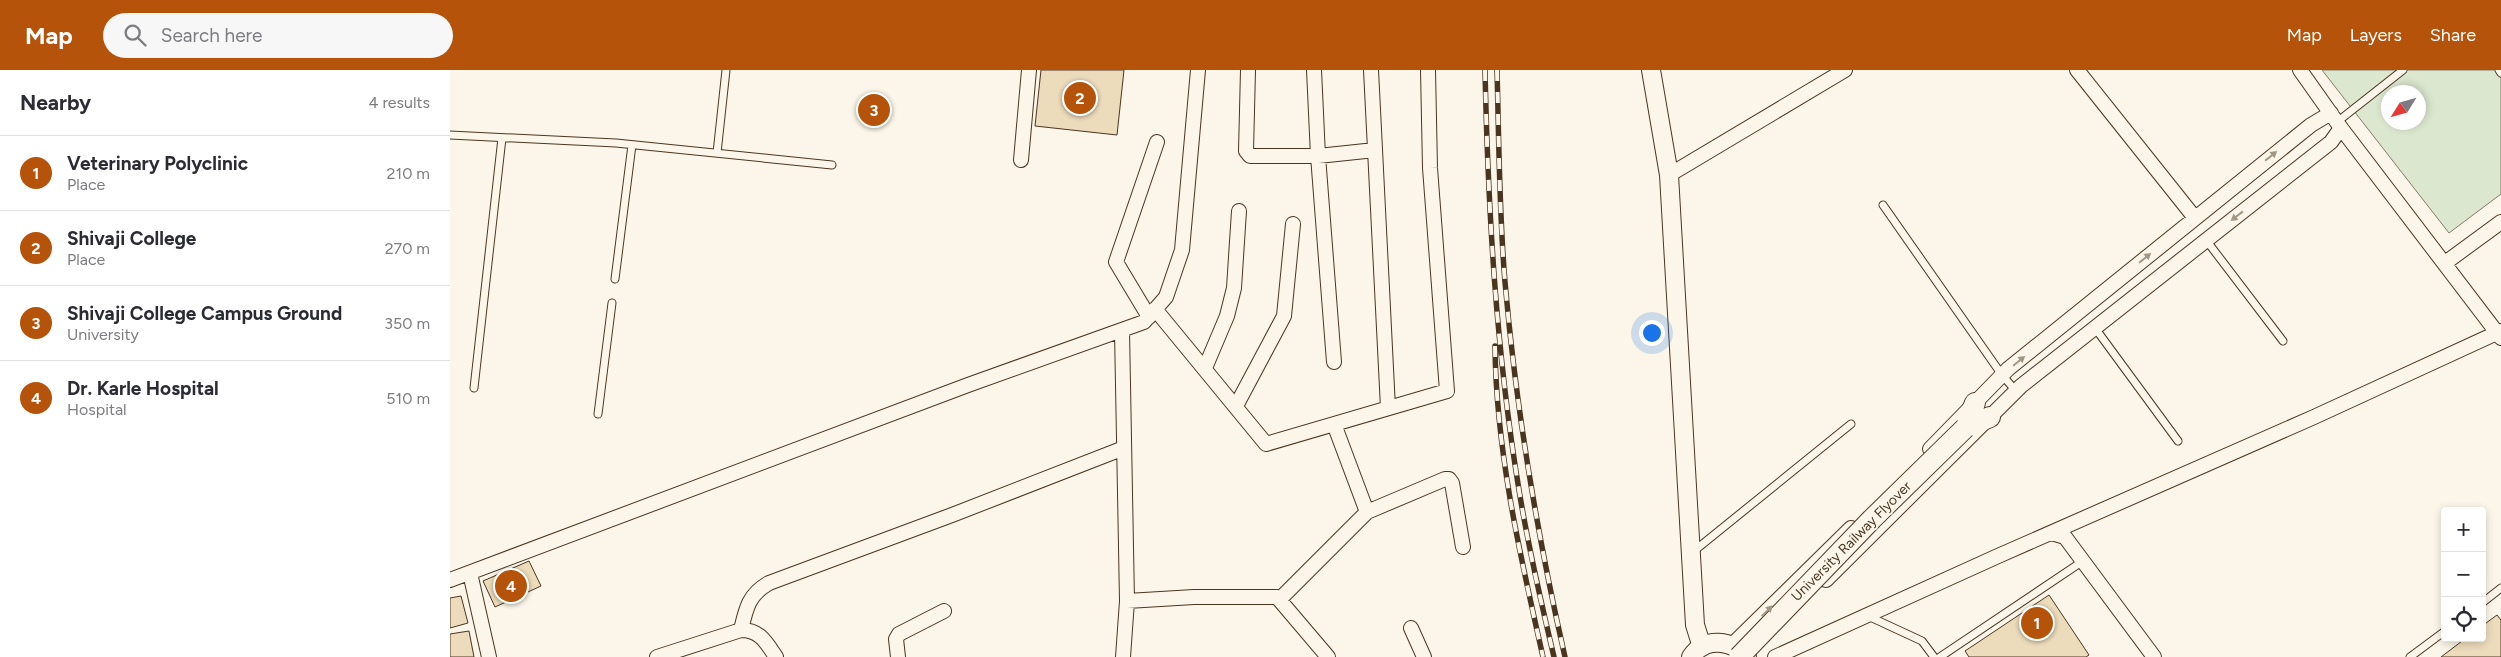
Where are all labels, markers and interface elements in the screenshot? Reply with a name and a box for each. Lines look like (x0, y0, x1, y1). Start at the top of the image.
search box (103, 13, 453, 58)
text: Map (25, 21, 73, 50)
icon: search (121, 21, 149, 49)
text: Search here (161, 24, 262, 47)
text: Map (2287, 24, 2322, 46)
text: Layers (2350, 24, 2402, 46)
text: Share (2430, 24, 2476, 46)
pin: 2 (1064, 79, 1096, 117)
north arrow (2381, 85, 2426, 130)
text: Nearby (20, 90, 91, 115)
pin: 3 (858, 91, 890, 129)
text: 4 results (369, 93, 430, 112)
one-way arrow (2265, 151, 2278, 162)
text: Veterinary Polyclinic (67, 152, 248, 175)
text: 1 (33, 164, 39, 183)
text: 210 m (387, 164, 430, 183)
text: Place (67, 175, 105, 194)
one-way arrow (2231, 210, 2244, 221)
text: Shivaji College (67, 227, 196, 250)
text: 2 (31, 239, 41, 258)
text: 270 m (385, 239, 430, 258)
text: Place (67, 250, 105, 269)
one-way arrow (2138, 253, 2151, 264)
text: Shivaji College Campus Ground (67, 302, 342, 325)
text: 3 (32, 314, 40, 333)
text: 350 m (384, 314, 430, 333)
your location (1639, 320, 1665, 346)
text: University (67, 325, 139, 344)
one-way arrow (2012, 355, 2025, 366)
text: Dr. Karle Hospital (67, 377, 219, 400)
text: 4 (31, 389, 41, 408)
text: 510 m (386, 389, 430, 408)
text: Hospital (67, 400, 127, 419)
street label: University Railway Flyover (1788, 478, 1915, 605)
map controls (2441, 507, 2486, 642)
button: + (2441, 507, 2486, 552)
button: − (2441, 552, 2486, 597)
pin: 4 (495, 567, 527, 605)
button: locate (2441, 597, 2486, 642)
pin: 1 (2021, 604, 2053, 642)
one-way arrow (1760, 605, 1772, 617)

